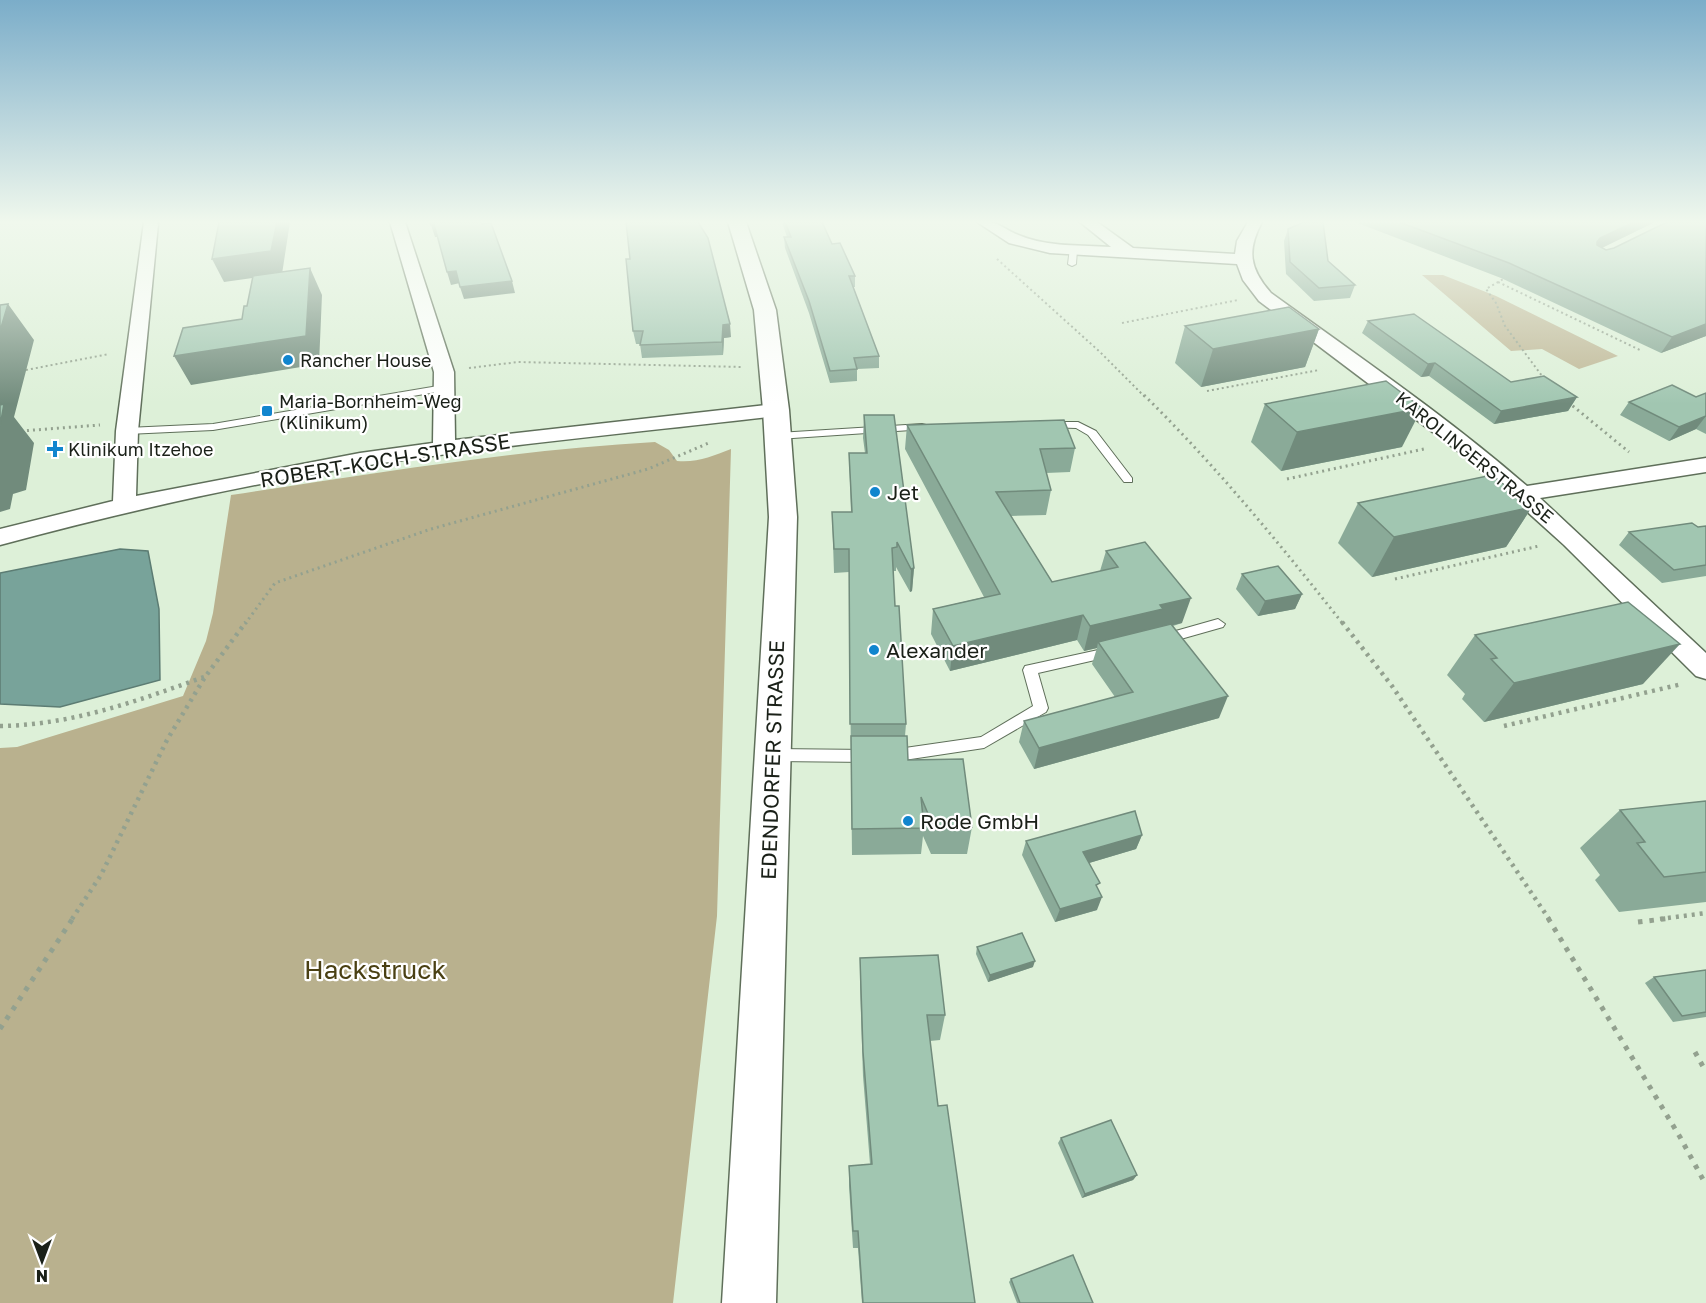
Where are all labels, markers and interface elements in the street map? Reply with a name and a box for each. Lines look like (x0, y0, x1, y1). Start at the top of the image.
place label: Rancher House (300, 349, 432, 371)
marker: Rancher House (281, 353, 295, 367)
street label: KAROLINGERSTRASSE (1392, 387, 1558, 527)
place label: Maria-Bornheim-Weg (Klinikum) (279, 390, 462, 433)
marker: Maria-Bornheim-Weg (Klinikum) (260, 404, 274, 418)
street label: ROBERT-KOCH-STRASSE (258, 427, 512, 493)
place label: Klinikum Itzehoe (68, 438, 213, 460)
marker: Klinikum Itzehoe (46, 440, 64, 458)
place label: Jet (887, 479, 919, 505)
marker: Jet (868, 485, 882, 499)
place label: Alexander (886, 637, 987, 663)
street label: EDENDORFER STRASSE (755, 640, 789, 880)
marker: Alexander (867, 643, 881, 657)
place label: Rode GmbH (920, 808, 1039, 834)
marker: Rode GmbH (901, 814, 915, 828)
park label: Hackstruck (304, 954, 446, 985)
north arrow (12, 1231, 72, 1291)
text: N (36, 1266, 48, 1286)

